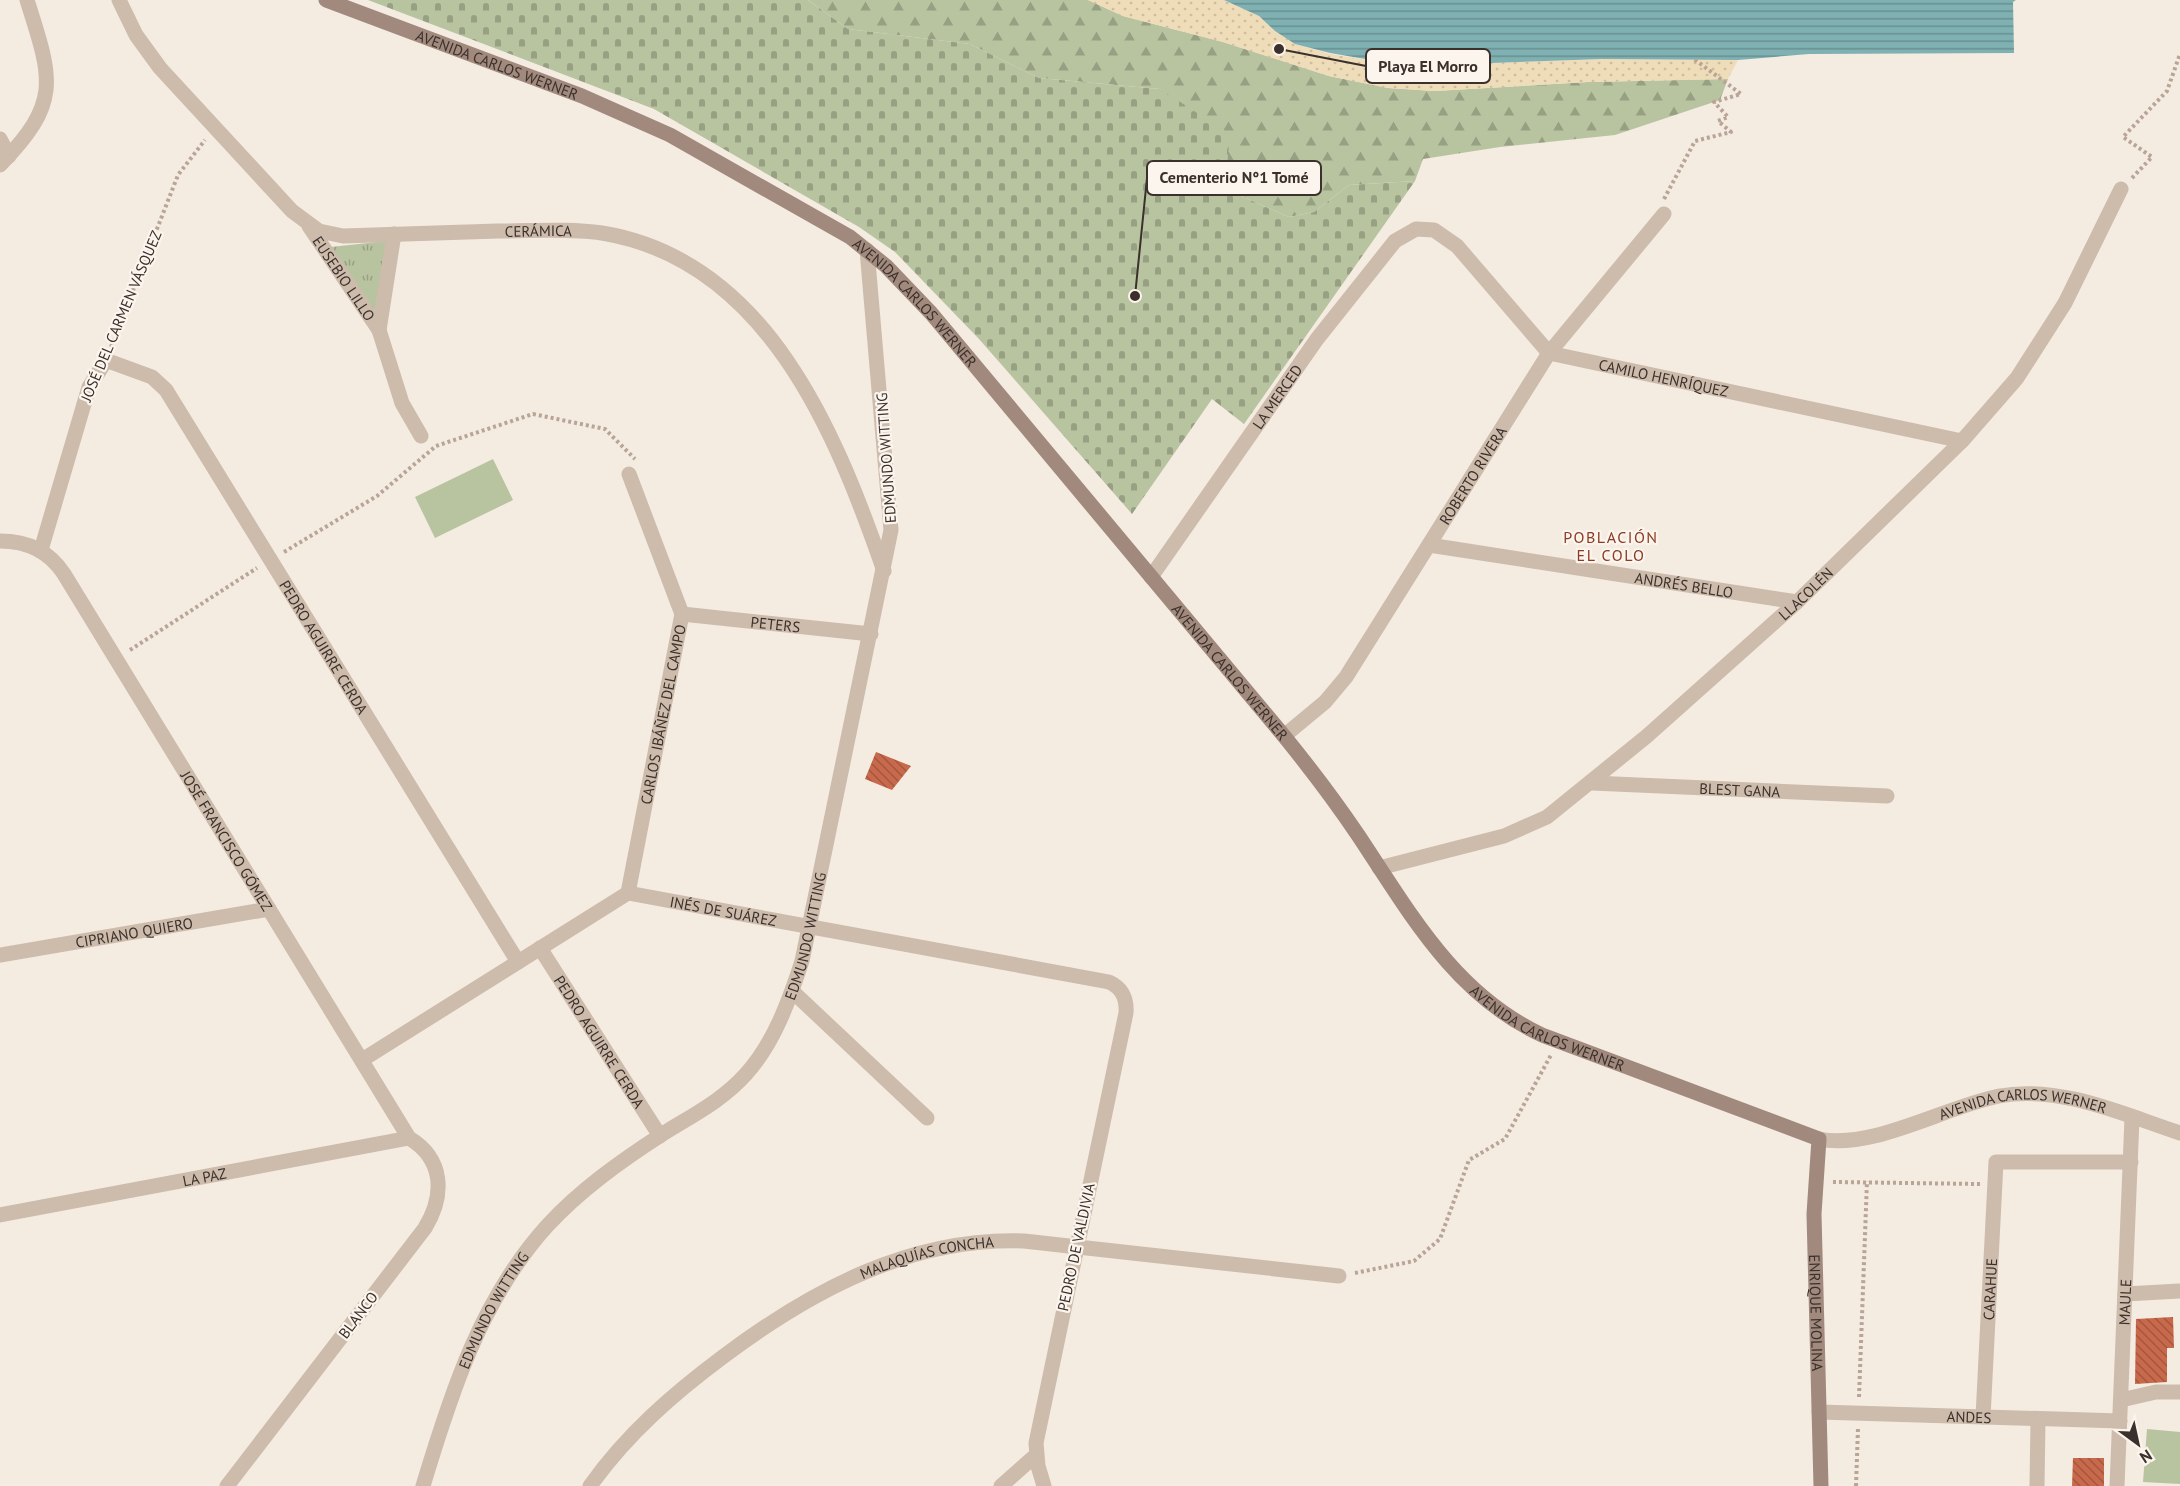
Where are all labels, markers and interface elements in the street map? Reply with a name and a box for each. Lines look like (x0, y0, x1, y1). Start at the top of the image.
street label: AVENIDA CARLOS WERNER (414, 25, 581, 103)
callout: Playa El Morro (1366, 49, 1490, 83)
text: Playa El Morro (1378, 56, 1478, 76)
callout: Cementerio N°1 Tomé (1147, 161, 1321, 195)
text: Cementerio N°1 Tomé (1159, 167, 1309, 187)
street label: CERÁMICA (505, 221, 573, 240)
street label: JOSÉ DEL CARMEN VÁSQUEZ (76, 228, 166, 405)
street label: EUSEBIO LILLO (309, 232, 379, 324)
street label: AVENIDA CARLOS WERNER (849, 234, 981, 371)
street label: CAMILO HENRÍQUEZ (1597, 354, 1730, 400)
street label: LA MERCED (1248, 360, 1306, 433)
street label: EDMUNDO WITTING (872, 392, 900, 524)
street label: ROBERTO RIVERA (1435, 422, 1510, 528)
district label: POBLACIÓN EL COLO (1563, 527, 1659, 565)
street label: LLACOLÉN (1774, 563, 1837, 624)
street label: ANDRÉS BELLO (1633, 568, 1734, 601)
street label: PEDRO AGUIRRE CERDA (276, 576, 373, 718)
street label: AVENIDA CARLOS WERNER (1168, 600, 1293, 744)
street label: PETERS (750, 612, 801, 636)
street label: CARLOS IBÁÑEZ DEL CAMPO (636, 623, 689, 806)
street label: JOSÉ FRANCISCO GÓMEZ (177, 766, 277, 914)
street label: BLEST GANA (1699, 778, 1781, 801)
street label: EDMUNDO WITTING (780, 870, 830, 1002)
street label: INÉS DE SUÁREZ (668, 891, 778, 930)
street label: CIPRIANO QUIERO (74, 913, 194, 951)
street label: PEDRO AGUIRRE CERDA (550, 972, 649, 1112)
street label: AVENIDA CARLOS WERNER (1466, 981, 1628, 1075)
street label: AVENIDA CARLOS WERNER (1936, 1084, 2109, 1124)
street label: LA PAZ (181, 1163, 228, 1190)
street label: PEDRO DE VALDIVIA (1053, 1181, 1099, 1313)
street label: MALAQUÍAS CONCHA (857, 1232, 995, 1283)
street label: EDMUNDO WITTING (454, 1248, 532, 1372)
street label: ENRIQUE MOLINA (1806, 1254, 1828, 1372)
street label: CARAHUE (1978, 1258, 2001, 1321)
street label: MAULE (2114, 1279, 2135, 1326)
street label: BLANCO (334, 1288, 382, 1342)
street label: ANDES (1946, 1406, 1992, 1427)
north arrow (2108, 1414, 2168, 1474)
text: N (2136, 1445, 2156, 1468)

